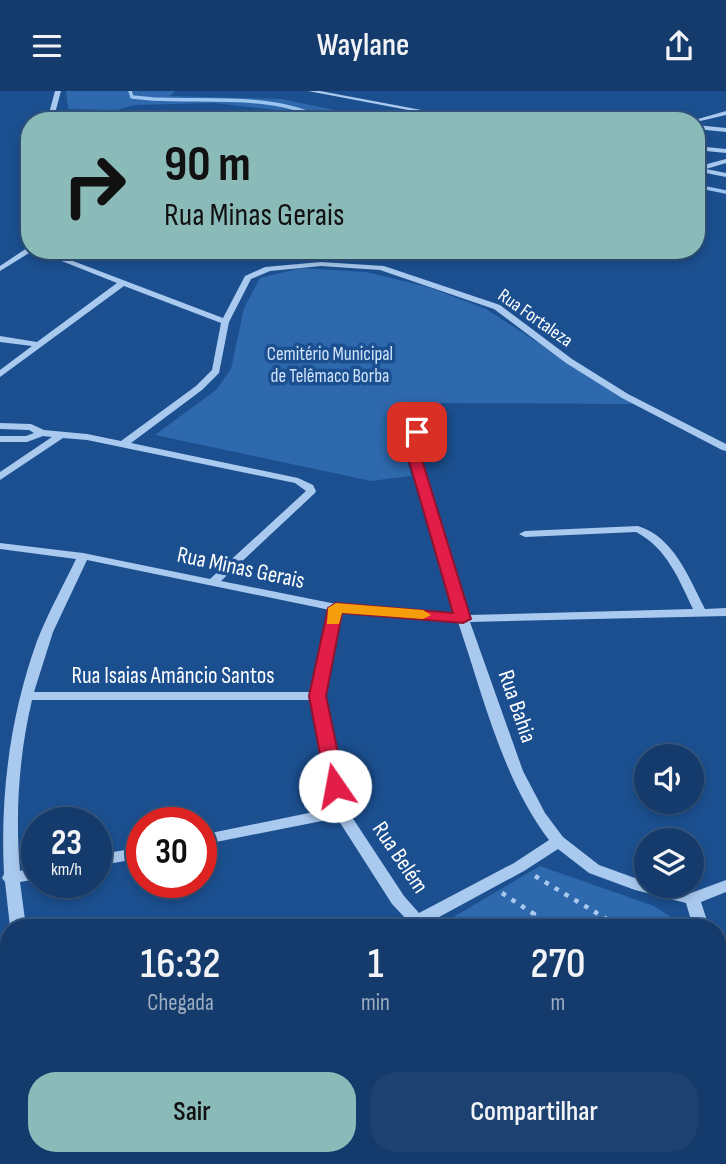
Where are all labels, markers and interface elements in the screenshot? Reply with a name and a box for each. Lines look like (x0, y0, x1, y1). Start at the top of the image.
text: Waylane (317, 26, 409, 65)
icon: menu (28, 27, 66, 65)
icon: share (660, 27, 698, 65)
text: 90 m (164, 136, 251, 195)
icon: right (49, 140, 140, 231)
text: Rua Minas Gerais (164, 196, 344, 235)
street label: Rua Fortaleza (493, 284, 577, 352)
park label: Cemitério Municipal de Telêmaco Borba (267, 343, 393, 388)
pin (387, 402, 447, 462)
icon: arrive (398, 413, 436, 451)
street label: Rua Minas Gerais (174, 541, 307, 595)
street label: Rua Isaias Amâncio Santos (71, 662, 275, 690)
street label: Rua Bahia (492, 666, 542, 746)
map controls (634, 744, 704, 898)
button: sound (634, 744, 704, 814)
position arrow (298, 749, 372, 823)
speed limit sign: 30 (126, 807, 217, 898)
street label: Rua Belém (366, 816, 434, 899)
text: 23 (51, 822, 82, 865)
button: layers (634, 828, 704, 898)
text: km/h (51, 859, 82, 880)
text: 16:32 (141, 939, 221, 990)
text: 1 (368, 939, 383, 990)
text: 270 (531, 939, 585, 990)
text: Chegada (147, 989, 214, 1017)
text: min (361, 989, 390, 1017)
text: m (551, 989, 565, 1017)
button: Sair (28, 1072, 356, 1152)
button: Compartilhar (370, 1072, 698, 1152)

